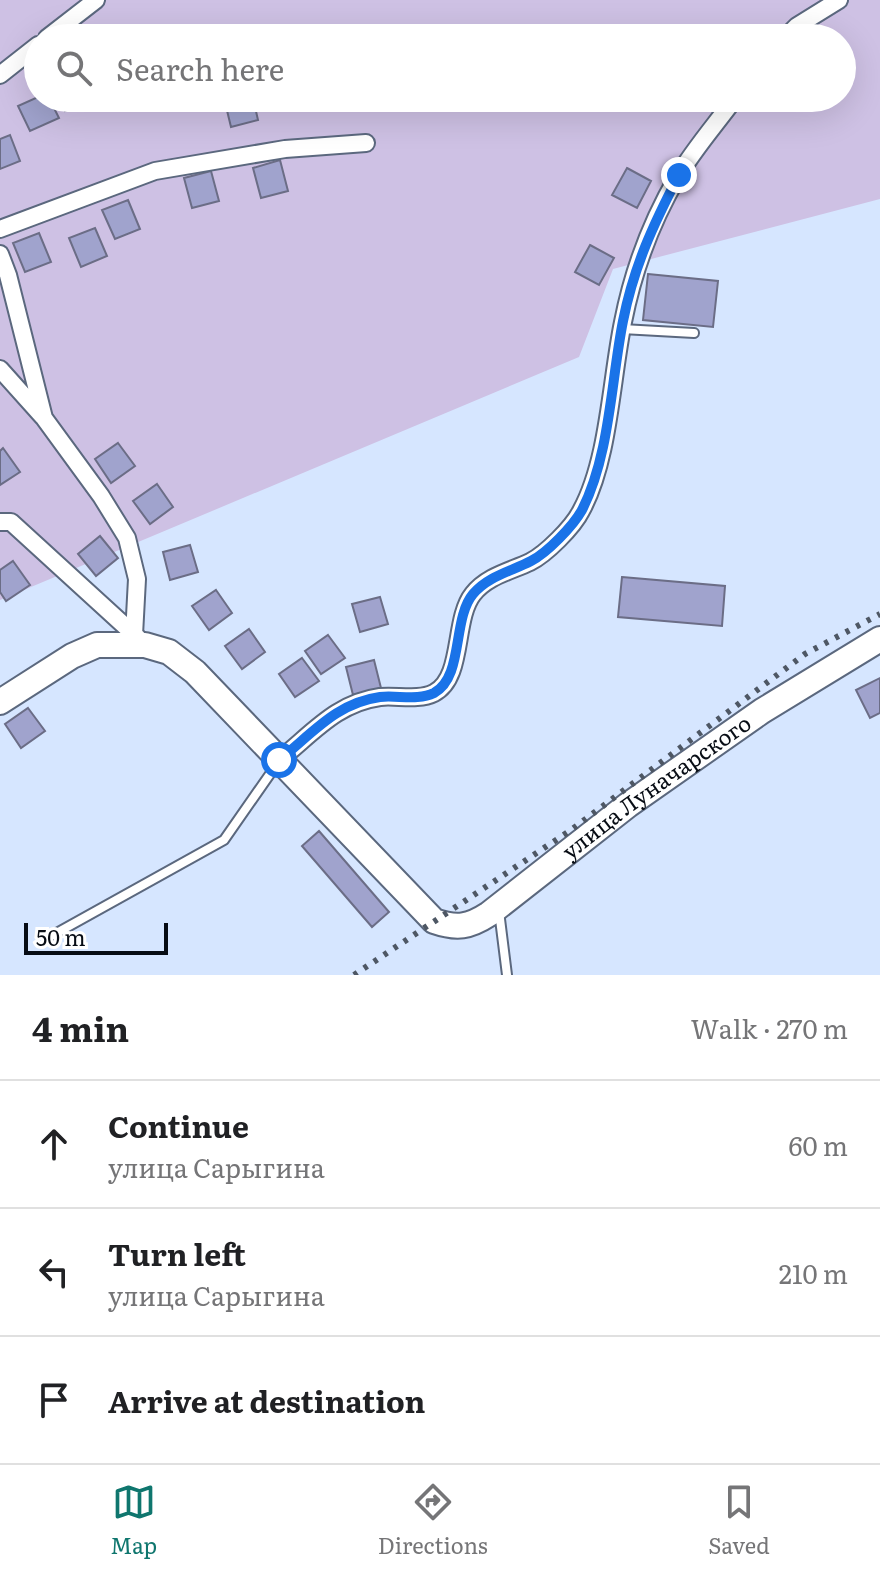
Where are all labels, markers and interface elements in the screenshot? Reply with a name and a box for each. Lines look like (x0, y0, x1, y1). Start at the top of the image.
search box (24, 24, 856, 112)
icon: search (52, 46, 96, 90)
text: Search here (116, 46, 284, 90)
route end (661, 157, 697, 193)
street label: улица Луначарского (554, 706, 757, 866)
route start (261, 742, 297, 778)
scale bar (24, 919, 168, 955)
text: 50 m (36, 920, 86, 953)
text: 4 min (32, 1002, 129, 1052)
text: Walk · 270 m (691, 1008, 848, 1047)
text: Continue (108, 1103, 249, 1147)
icon: ahead (32, 1122, 76, 1166)
text: 60 m (789, 1125, 848, 1164)
text: улица Сарыгина (108, 1147, 325, 1186)
text: Turn left (108, 1231, 246, 1275)
icon: left (32, 1250, 76, 1294)
text: 210 m (779, 1253, 848, 1292)
text: улица Сарыгина (108, 1275, 325, 1314)
icon: arrive (32, 1378, 76, 1422)
text: Arrive at destination (108, 1378, 425, 1422)
tab: Map (110, 1480, 157, 1561)
tab: Directions (378, 1480, 488, 1561)
tab: Saved (708, 1480, 770, 1561)

